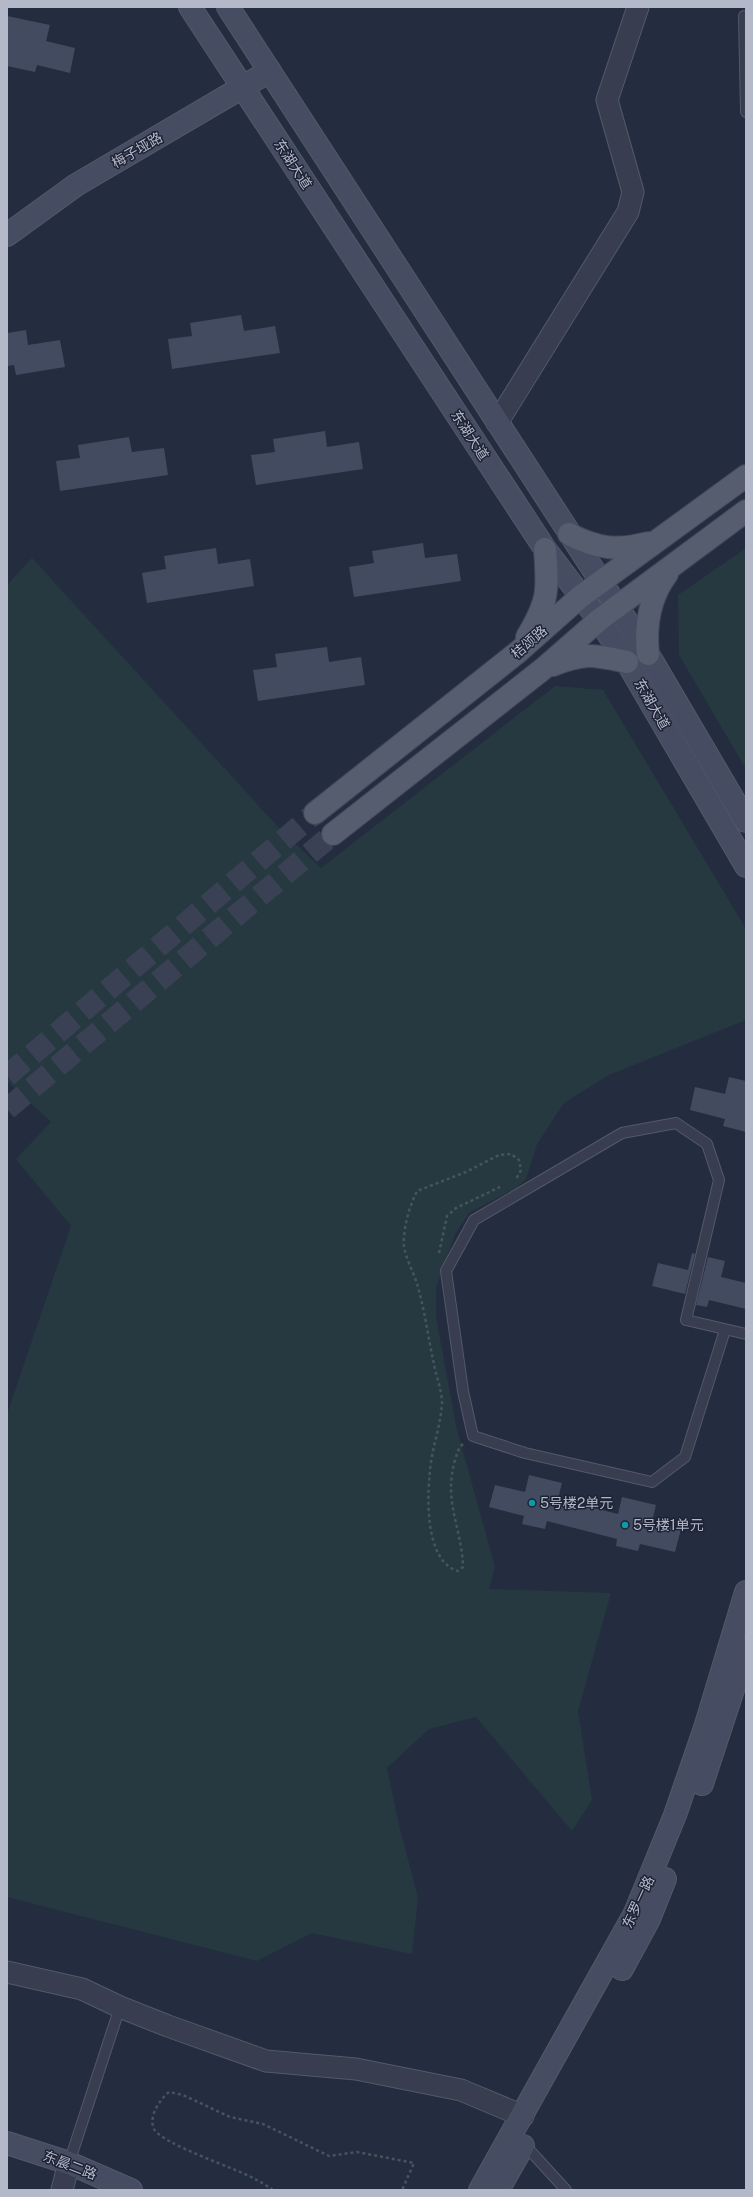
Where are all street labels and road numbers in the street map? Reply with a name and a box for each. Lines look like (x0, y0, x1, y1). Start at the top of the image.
street label: 梅子垭路 (109, 129, 165, 171)
street label: 东湖大道 (271, 136, 315, 192)
street label: 东湖大道 (448, 407, 492, 463)
street label: 桔颂路 (508, 622, 550, 662)
street label: 东湖大道 (631, 676, 673, 732)
street label: 东罗一路 (619, 1873, 657, 1931)
street label: 东晨二路 (41, 2147, 99, 2183)

